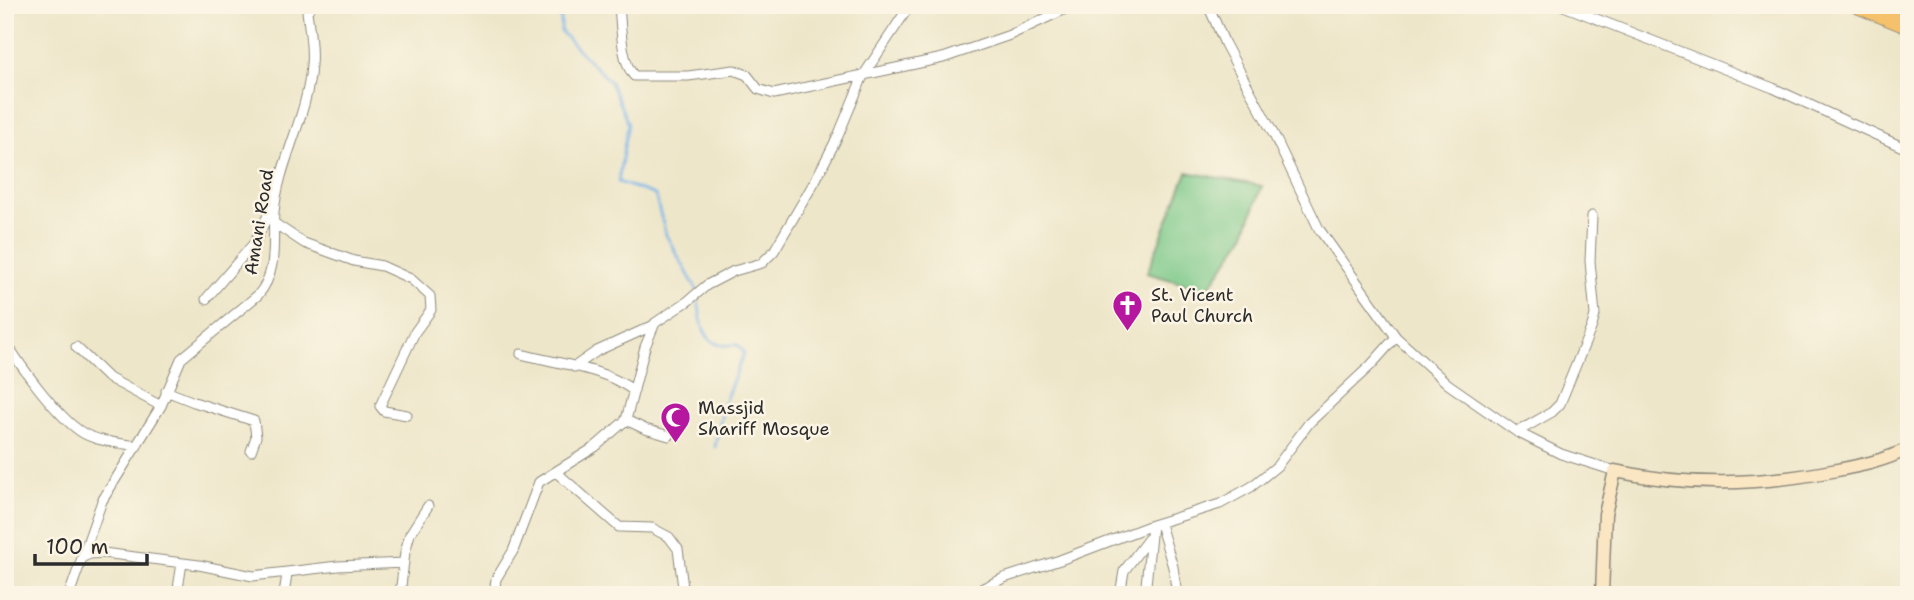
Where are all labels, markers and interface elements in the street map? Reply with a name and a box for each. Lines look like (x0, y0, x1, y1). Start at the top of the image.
street label: Amani Road (239, 167, 279, 277)
place label: St. Vicent Paul Church (1151, 283, 1253, 328)
church icon: St. Vicent Paul Church (1111, 288, 1145, 332)
place label: Massjid Shariff Mosque (698, 396, 830, 441)
mosque icon: Massjid Shariff Mosque (658, 401, 692, 445)
scale bar (35, 523, 147, 567)
text: 100 m (46, 533, 109, 561)

